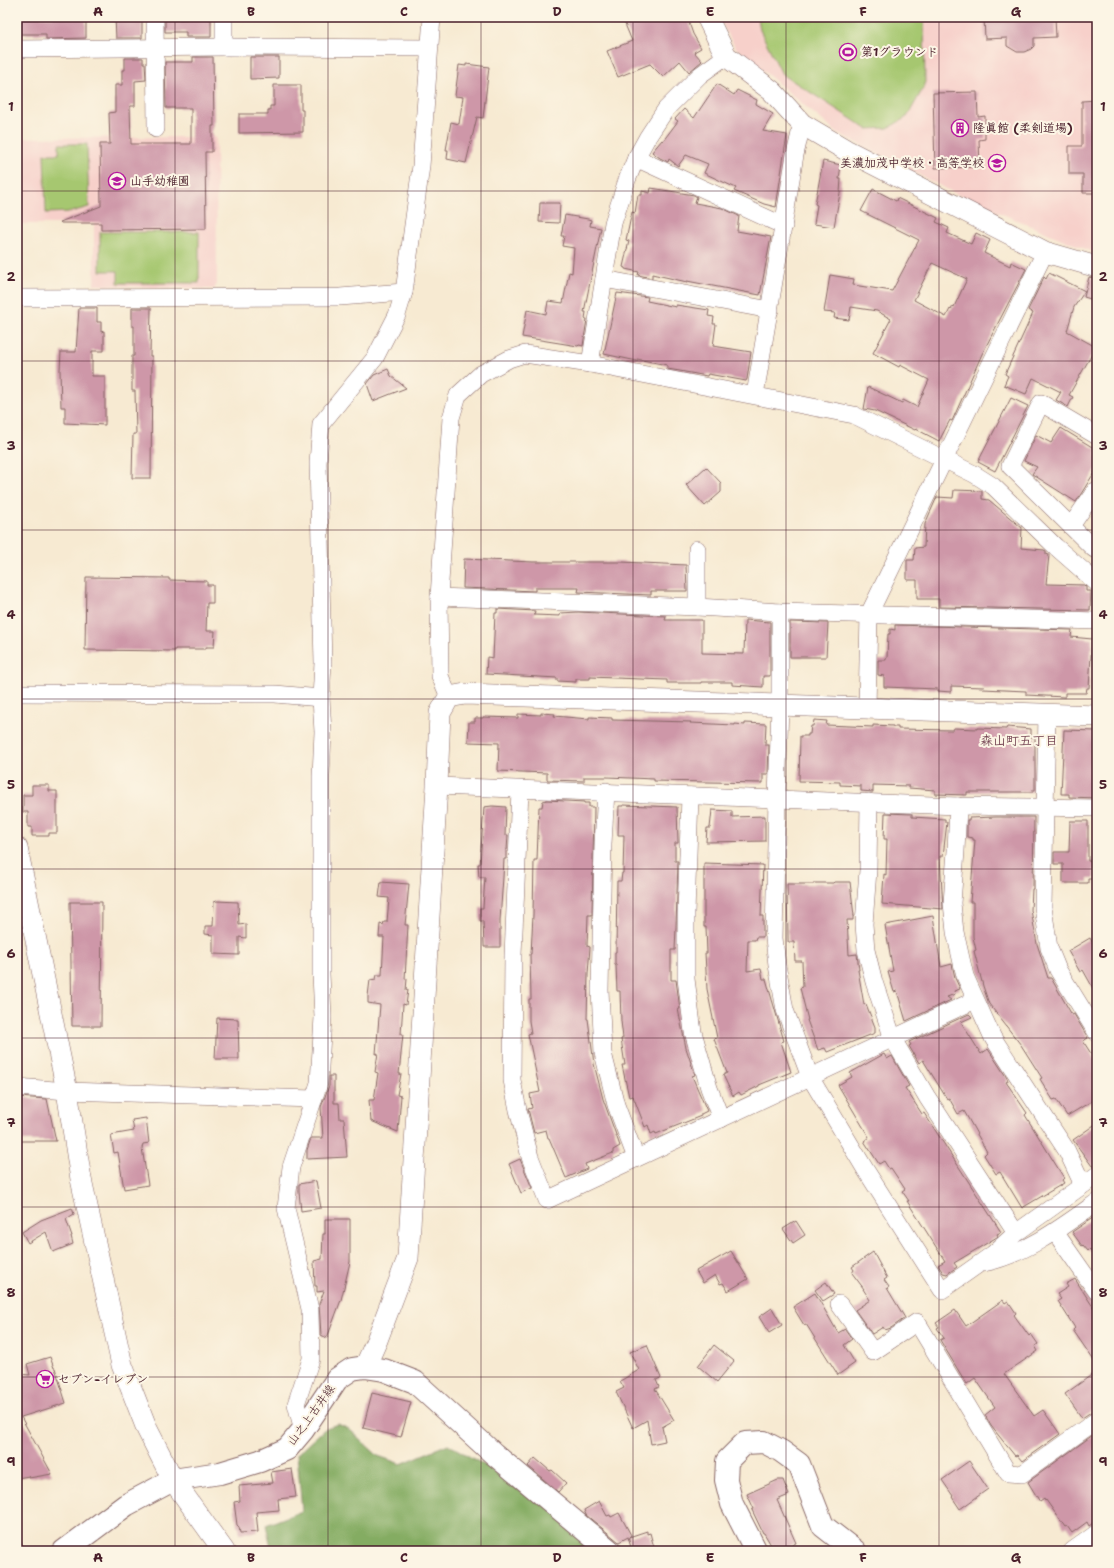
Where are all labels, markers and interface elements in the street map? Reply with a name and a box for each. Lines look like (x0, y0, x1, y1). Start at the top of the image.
text: A (93, 3, 103, 20)
text: B (247, 3, 255, 20)
text: C (400, 3, 408, 20)
text: D (552, 3, 562, 20)
text: E (706, 3, 715, 20)
text: F (859, 3, 867, 20)
text: G (1011, 3, 1022, 20)
sports icon: 第1グラウンド (838, 42, 858, 62)
place label: 第1グラウンド (861, 44, 938, 60)
text: 1 (8, 98, 14, 115)
text: 1 (1100, 98, 1106, 115)
building icon: 隆眞館 (柔剣道場) (950, 118, 970, 138)
place label: 隆眞館 (柔剣道場) (973, 120, 1073, 136)
school or university icon: 美濃加茂中学校・高等学校 (987, 153, 1007, 173)
place label: 美濃加茂中学校・高等学校 (840, 155, 984, 171)
school or university icon: 山手幼稚園 (107, 171, 127, 191)
place label: 山手幼稚園 (130, 173, 190, 189)
text: 2 (6, 268, 16, 285)
text: 2 (1098, 268, 1108, 285)
text: 3 (6, 437, 16, 454)
text: 3 (1098, 437, 1108, 454)
text: 4 (6, 606, 16, 623)
text: 4 (1098, 606, 1108, 623)
district label: 森山町五丁目 (980, 732, 1058, 749)
text: 5 (7, 776, 15, 793)
text: 5 (1099, 776, 1107, 793)
text: 6 (6, 945, 16, 962)
text: 6 (1098, 945, 1108, 962)
text: 7 (6, 1114, 16, 1131)
text: 7 (1098, 1114, 1108, 1131)
text: 8 (6, 1284, 16, 1301)
text: 8 (1098, 1284, 1108, 1301)
supermarket icon: セブン-イレブン (35, 1369, 55, 1389)
place label: セブン-イレブン (58, 1371, 148, 1387)
street label: 山之上古井線 (283, 1381, 339, 1449)
text: 9 (6, 1453, 16, 1470)
text: 9 (1098, 1453, 1108, 1470)
text: A (93, 1549, 103, 1566)
text: B (247, 1549, 255, 1566)
text: C (400, 1549, 408, 1566)
text: D (552, 1549, 562, 1566)
text: E (706, 1549, 715, 1566)
text: F (859, 1549, 867, 1566)
text: G (1011, 1549, 1022, 1566)

